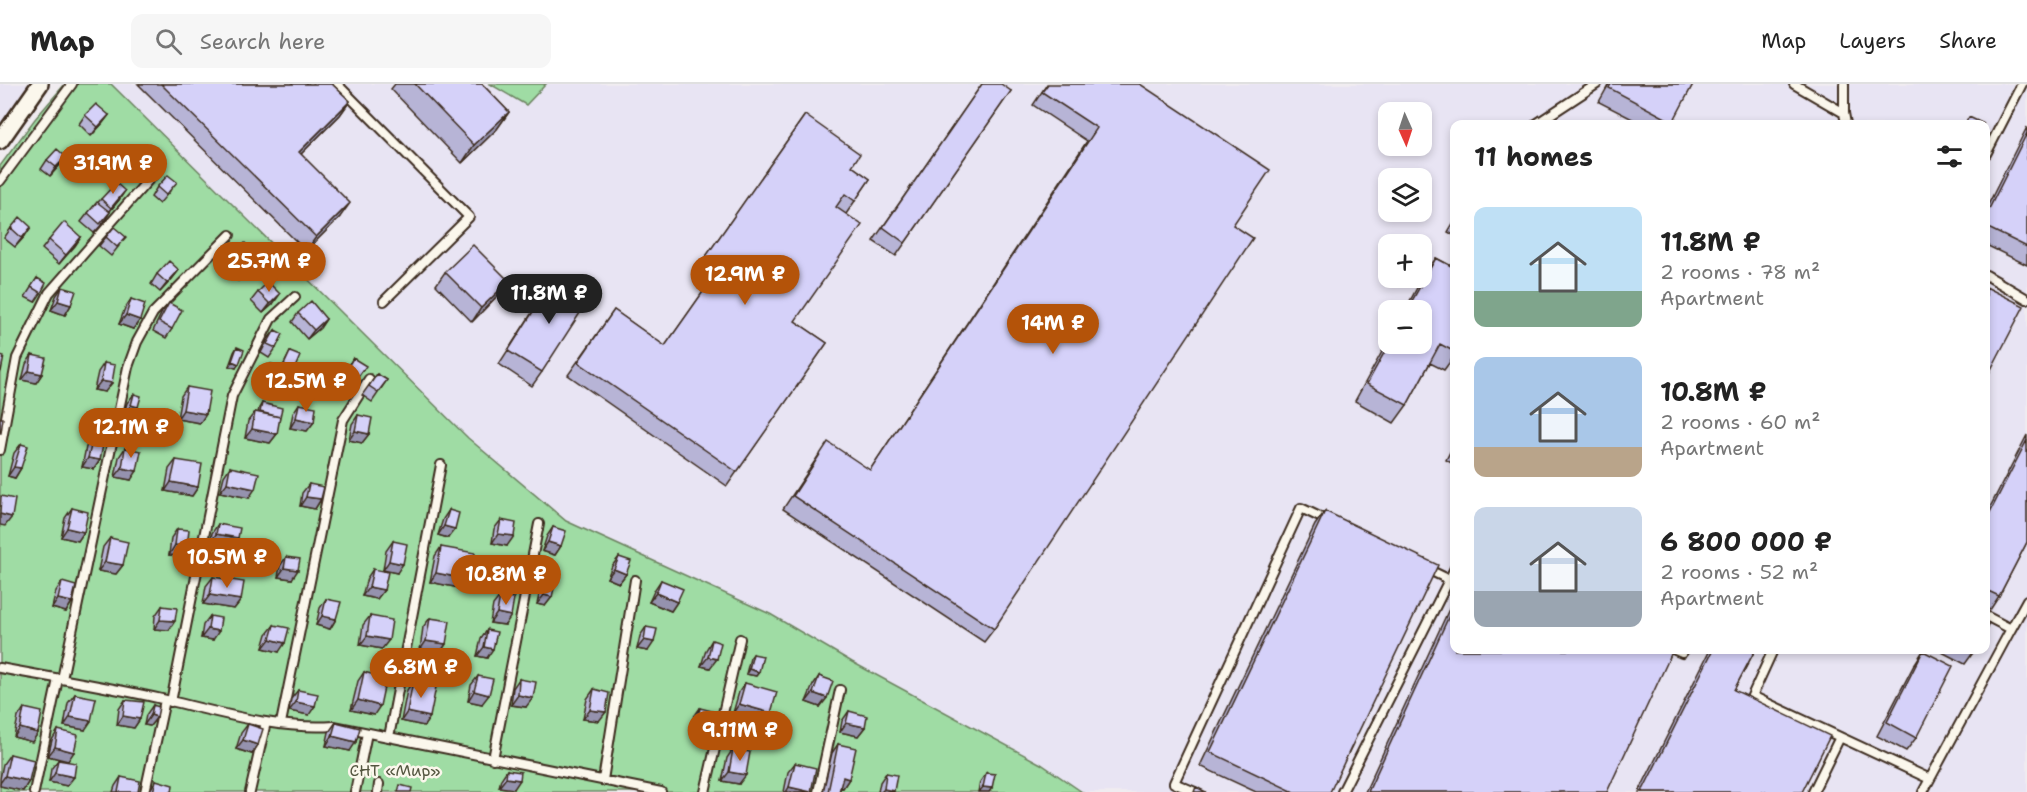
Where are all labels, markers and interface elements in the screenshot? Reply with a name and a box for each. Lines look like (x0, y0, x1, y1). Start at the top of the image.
search box (131, 14, 551, 68)
text: Map (30, 22, 95, 60)
icon: search (152, 25, 185, 58)
text: Search here (200, 27, 325, 56)
text: Map (1761, 27, 1806, 55)
text: Layers (1839, 27, 1906, 55)
text: Share (1939, 27, 1997, 55)
north arrow (1378, 102, 1432, 156)
map controls (1378, 102, 1432, 354)
text: 11 homes (1474, 139, 1593, 174)
icon: filters (1933, 140, 1966, 173)
pin: 31.9M ₽ (58, 144, 168, 195)
text: 31.9M ₽ (73, 150, 153, 176)
button: layers (1378, 168, 1432, 222)
text: 11.8M ₽ (1660, 224, 1761, 259)
icon: home (1522, 231, 1594, 303)
button: + (1378, 234, 1432, 288)
pin: 25.7M ₽ (214, 242, 324, 293)
text: 25.7M ₽ (227, 248, 311, 274)
pin: 12.9M ₽ (690, 255, 800, 306)
text: 2 rooms · 78 m² (1660, 259, 1820, 285)
text: 12.9M ₽ (705, 261, 785, 287)
pin: 11.8M ₽ (494, 274, 604, 325)
text: 11.8M ₽ (510, 280, 588, 306)
text: Apartment (1660, 285, 1764, 311)
button: − (1378, 300, 1432, 354)
pin: 14M ₽ (1011, 304, 1095, 355)
text: 14M ₽ (1021, 310, 1085, 336)
pin: 12.5M ₽ (251, 362, 361, 413)
text: 12.5M ₽ (265, 368, 347, 394)
text: 10.8M ₽ (1660, 374, 1767, 409)
icon: home (1522, 381, 1594, 453)
pin: 12.1M ₽ (76, 408, 186, 459)
text: 2 rooms · 60 m² (1660, 409, 1820, 435)
text: 12.1M ₽ (93, 414, 169, 440)
text: Apartment (1660, 435, 1764, 461)
text: 6 800 000 ₽ (1660, 524, 1832, 559)
icon: home (1522, 531, 1594, 603)
pin: 10.5M ₽ (172, 538, 282, 589)
text: 10.5M ₽ (187, 544, 267, 570)
pin: 10.8M ₽ (451, 555, 561, 606)
text: 2 rooms · 52 m² (1660, 559, 1818, 585)
text: 10.8M ₽ (465, 561, 547, 587)
text: Apartment (1660, 585, 1764, 611)
pin: 6.8M ₽ (372, 648, 470, 699)
text: 6.8M ₽ (384, 654, 458, 680)
pin: 9.11M ₽ (685, 711, 795, 762)
text: 9.11M ₽ (702, 717, 778, 743)
park label: СНТ «Мир» (350, 760, 440, 781)

